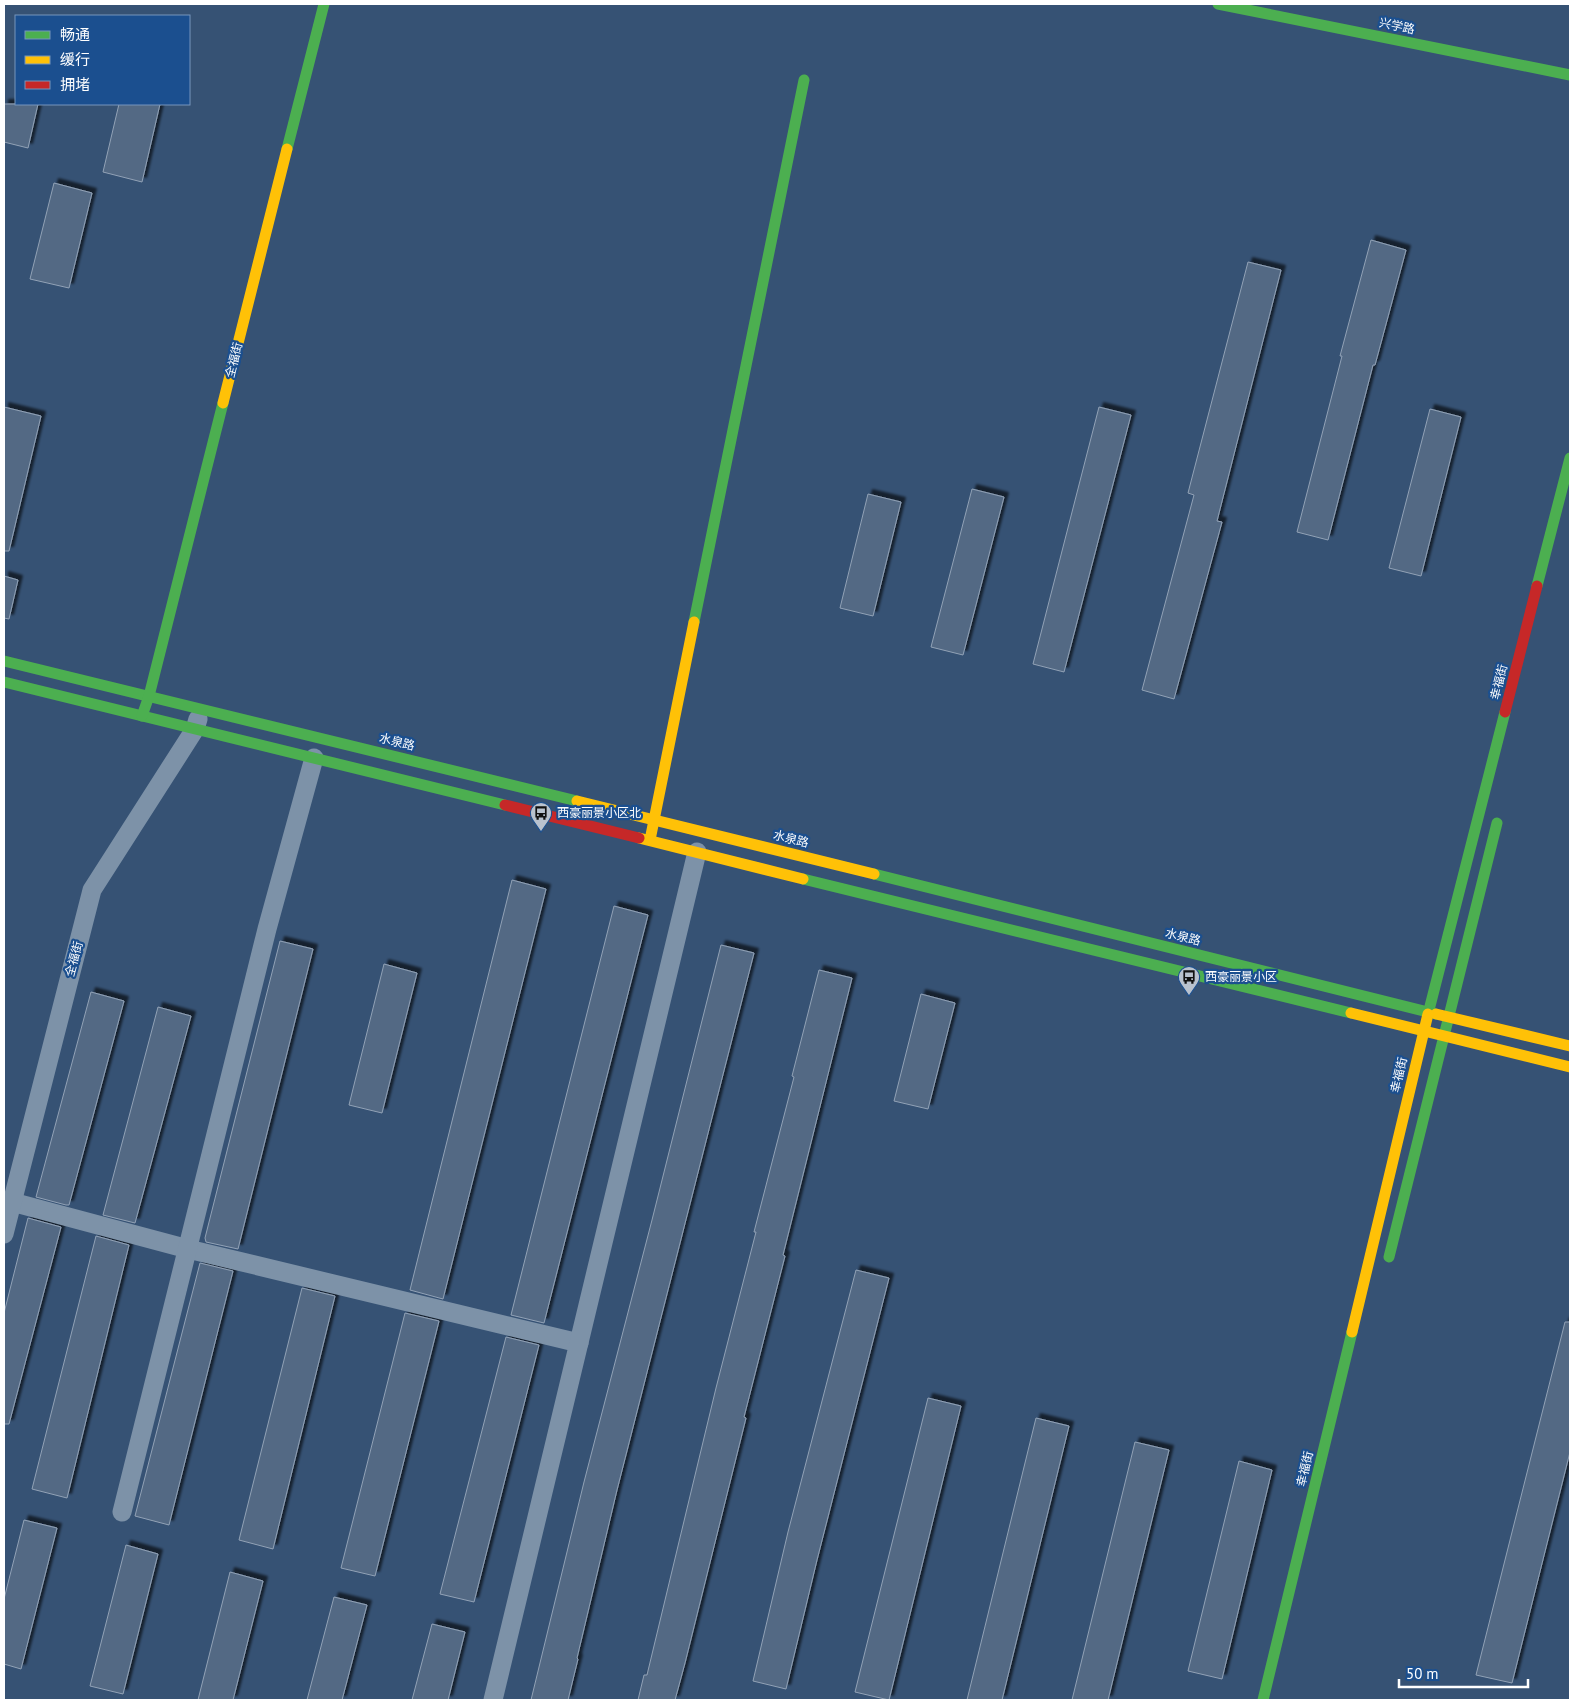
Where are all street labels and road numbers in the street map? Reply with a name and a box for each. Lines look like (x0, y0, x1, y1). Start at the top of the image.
street label: 兴学路 (1378, 14, 1416, 37)
street label: 全福街 (222, 341, 245, 379)
street label: 幸福街 (1487, 663, 1510, 701)
street label: 水泉路 (378, 730, 416, 753)
street label: 水泉路 (772, 827, 810, 850)
street label: 水泉路 (1164, 925, 1202, 948)
street label: 全福街 (62, 940, 85, 978)
street label: 幸福街 (1387, 1056, 1410, 1094)
street label: 幸福街 (1293, 1450, 1316, 1488)

